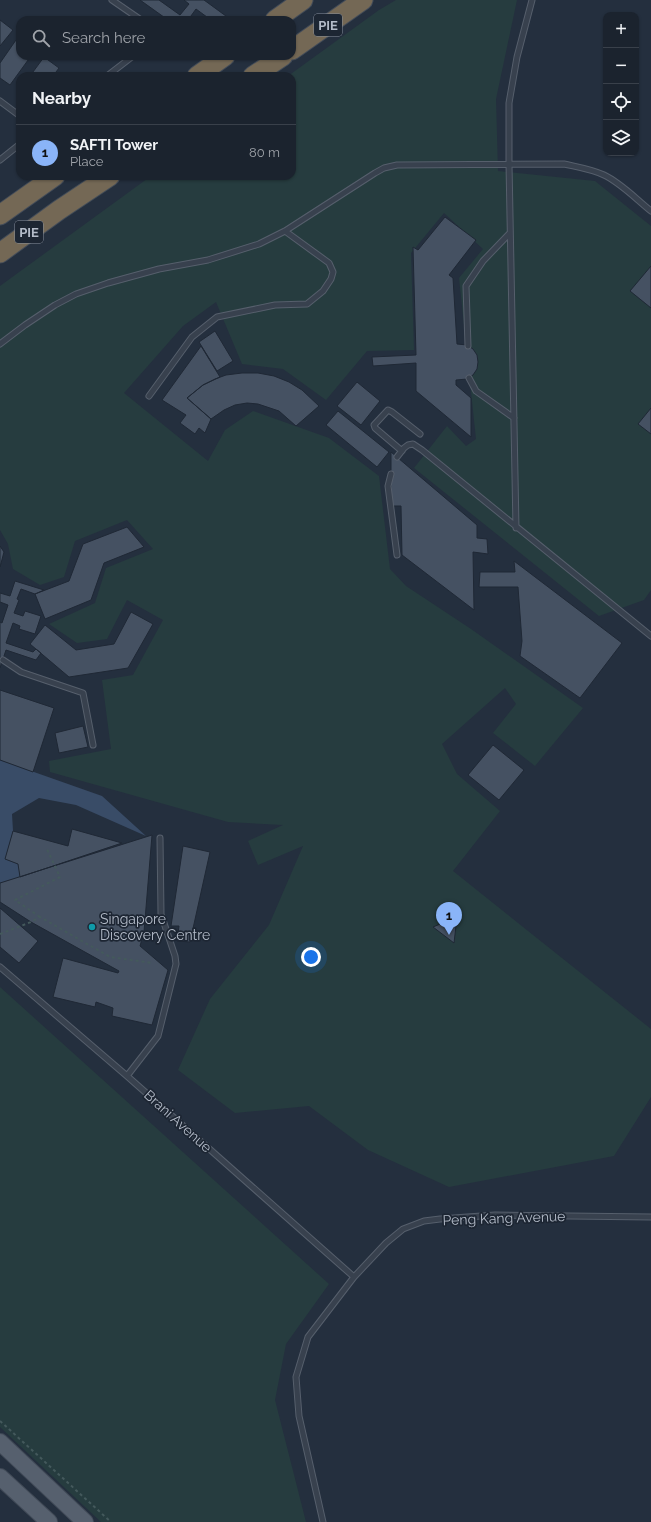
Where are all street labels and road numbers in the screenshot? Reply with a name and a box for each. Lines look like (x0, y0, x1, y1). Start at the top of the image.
road number: PIE (314, 14, 342, 36)
road number: PIE (15, 221, 43, 243)
street label: Brani Avenue (141, 1087, 215, 1155)
street label: Peng Kang Avenue (442, 1208, 566, 1228)

